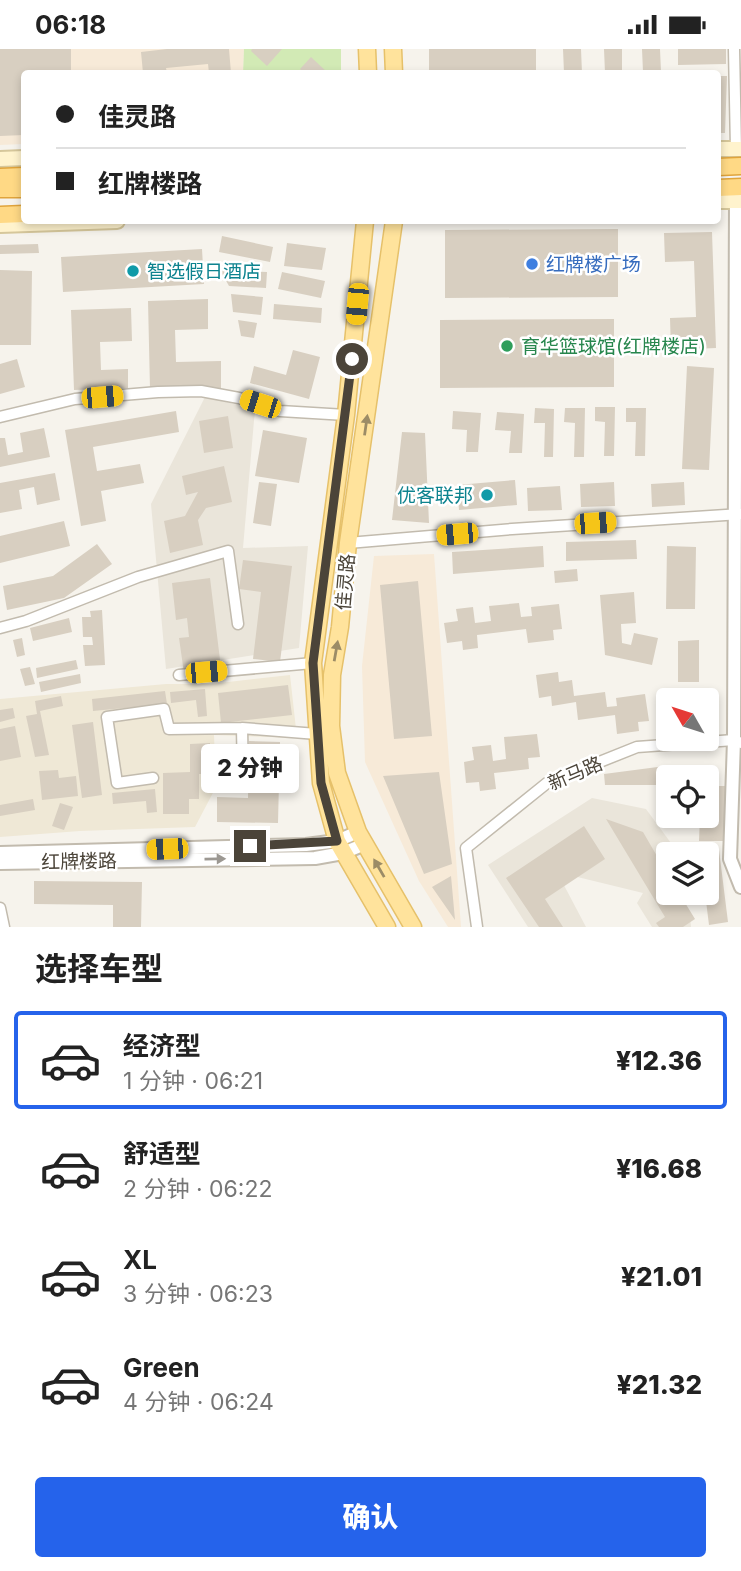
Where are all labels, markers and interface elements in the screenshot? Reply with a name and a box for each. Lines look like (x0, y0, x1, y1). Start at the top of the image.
text: 06:18 (35, 9, 106, 40)
text: 佳灵路 (98, 101, 176, 132)
text: 红牌楼路 (98, 168, 202, 199)
place label: 红牌楼广场 (546, 253, 641, 276)
marker: 红牌楼广场 (524, 256, 540, 272)
place label: 智选假日酒店 (147, 260, 261, 283)
marker: 智选假日酒店 (125, 263, 141, 279)
car (345, 282, 370, 326)
place label: 育华篮球馆(红牌楼店) (521, 335, 706, 358)
marker: 育华篮球馆(红牌楼店) (499, 338, 515, 354)
route start (336, 343, 368, 375)
car (81, 385, 124, 409)
car (237, 388, 284, 420)
one-way arrow (360, 414, 371, 436)
place label: 优客联邦 (397, 484, 473, 507)
marker: 优客联邦 (479, 487, 495, 503)
car (574, 511, 617, 535)
car (436, 522, 479, 546)
street label: 佳灵路 (332, 553, 359, 611)
one-way arrow (331, 640, 342, 662)
car (185, 660, 228, 684)
north arrow (656, 688, 719, 751)
map controls (656, 688, 719, 905)
callout: 2 分钟 (201, 745, 299, 793)
street label: 新马路 (544, 752, 606, 795)
text: 2 分钟 (217, 754, 283, 782)
button: locate (656, 765, 719, 828)
route end (234, 830, 266, 862)
car (146, 838, 189, 860)
button: layers (656, 842, 719, 905)
street label: 红牌楼路 (41, 849, 117, 874)
one-way arrow (204, 853, 226, 865)
one-way arrow (373, 858, 385, 878)
text: 选择车型 (35, 949, 163, 988)
icon: car (39, 1029, 102, 1092)
text: 经济型 (123, 1030, 201, 1061)
text: ¥12.36 (616, 1045, 702, 1076)
text: 1 分钟 · 06:21 (123, 1067, 263, 1095)
icon: car (39, 1137, 102, 1200)
text: 舒适型 (123, 1138, 201, 1169)
text: ¥16.68 (616, 1153, 702, 1184)
text: 2 分钟 · 06:22 (123, 1175, 273, 1203)
text: XL (123, 1244, 157, 1275)
icon: car (39, 1245, 102, 1308)
text: ¥21.01 (621, 1261, 702, 1292)
text: 3 分钟 · 06:23 (123, 1280, 273, 1308)
text: Green (123, 1352, 200, 1383)
icon: car (39, 1353, 102, 1416)
text: ¥21.32 (617, 1369, 702, 1400)
text: 4 分钟 · 06:24 (123, 1388, 274, 1416)
button: 确认 (35, 1477, 706, 1557)

